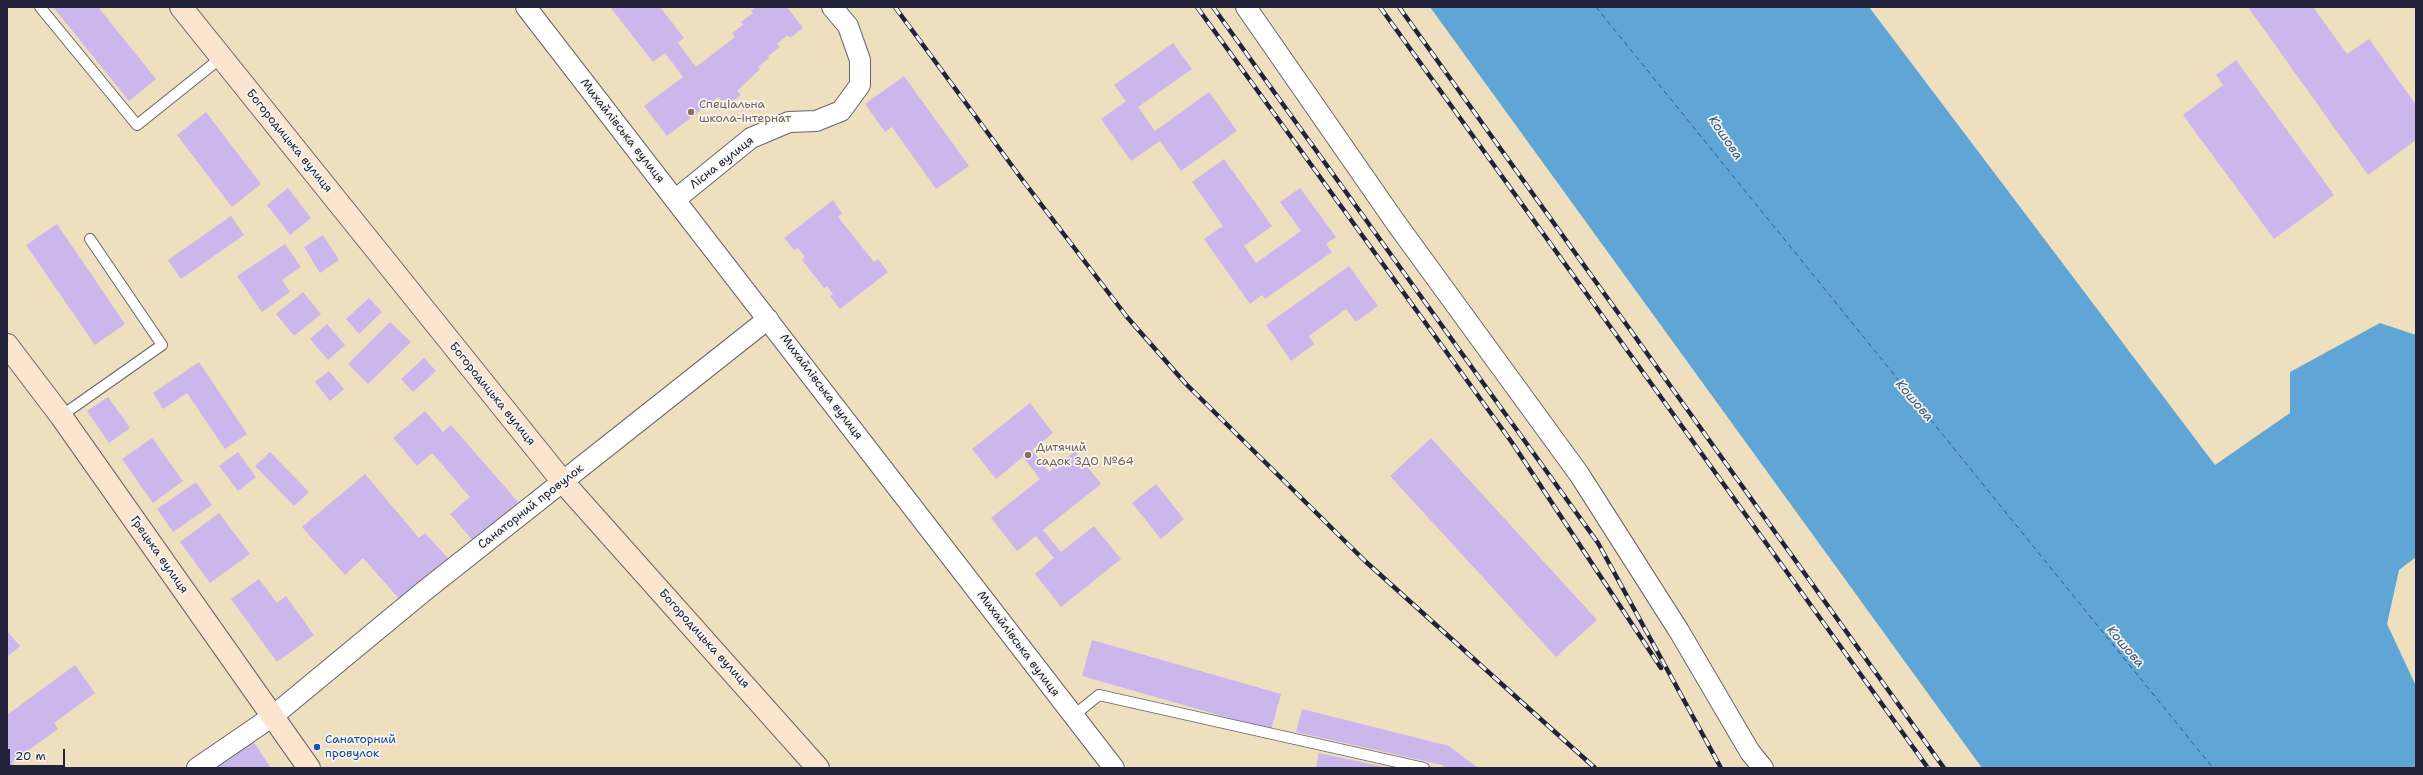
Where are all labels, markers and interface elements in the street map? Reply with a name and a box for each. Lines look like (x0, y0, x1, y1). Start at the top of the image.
street label: Михайлівська вулиця (577, 76, 667, 186)
street label: Богородицька вулиця (243, 86, 335, 196)
place label: Спеціальна школа-інтернат (699, 98, 791, 126)
marker: Спеціальна школа-інтернат (686, 107, 696, 117)
water label: Кошова (1705, 113, 1745, 163)
street label: Лісна вулиця (687, 134, 757, 192)
street label: Михайлівська вулиця (777, 331, 865, 443)
street label: Богородицька вулиця (446, 339, 538, 449)
water label: Кошова (1892, 377, 1936, 425)
place label: Дитячий садок ЗДО №64 (1036, 441, 1134, 469)
marker: Дитячий садок ЗДО №64 (1023, 450, 1033, 460)
street label: Санаторний провулок (476, 461, 586, 553)
street label: Грецька вулиця (127, 513, 191, 597)
street label: Богородицька вулиця (656, 586, 752, 692)
street label: Михайлівська вулиця (974, 588, 1062, 700)
water label: Кошова (2103, 623, 2147, 671)
place label: Санаторний провулок (325, 733, 396, 761)
scale bar (10, 741, 67, 767)
marker: Санаторний провулок (312, 742, 322, 752)
text: 20 m (15, 748, 46, 764)

